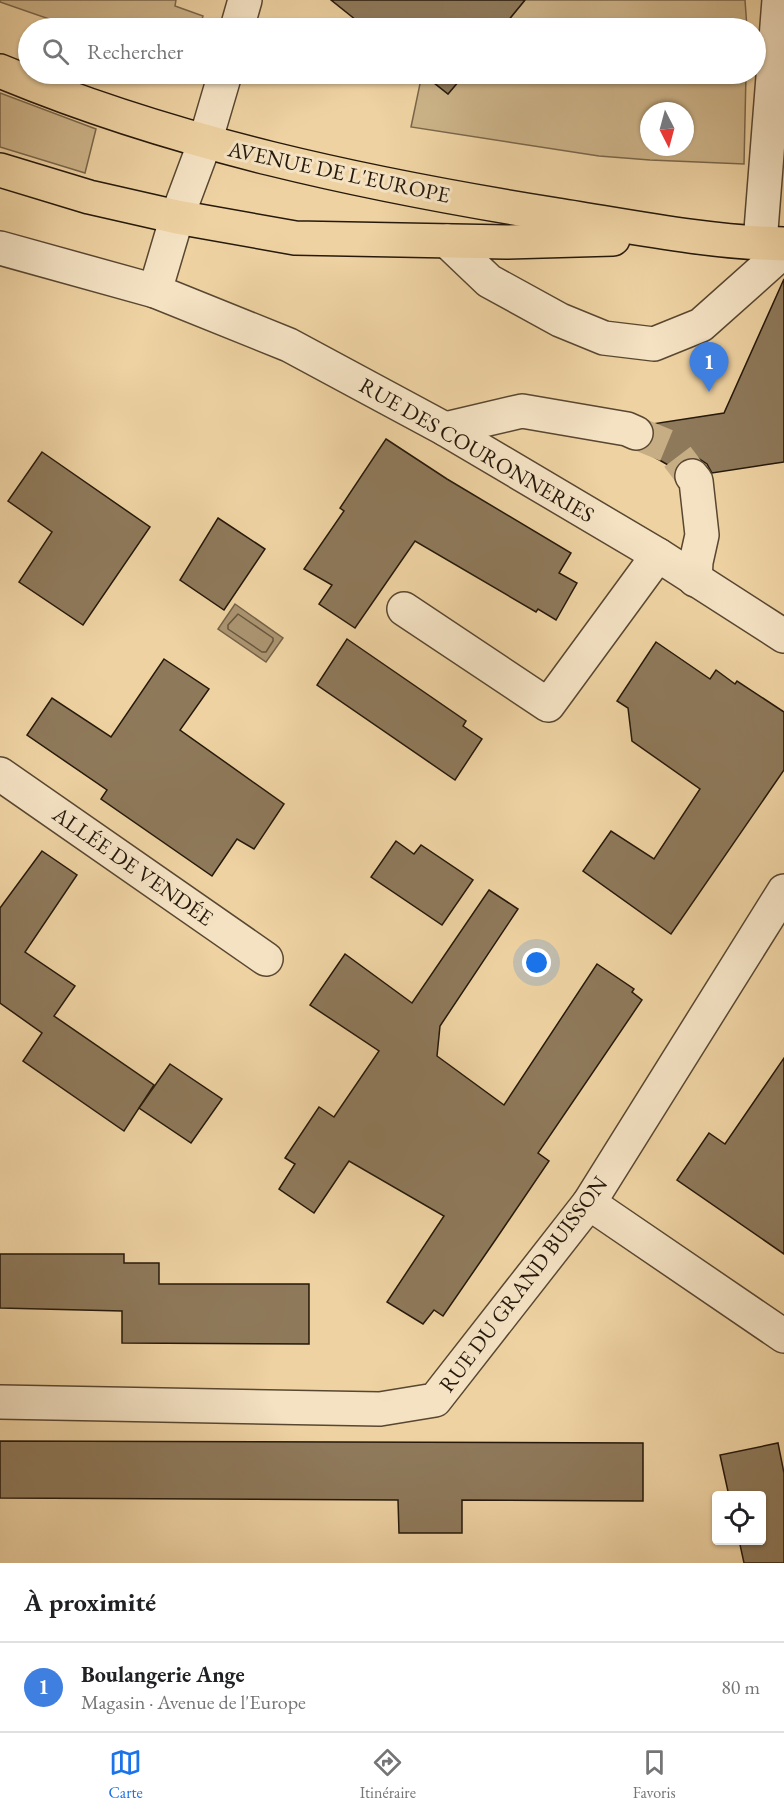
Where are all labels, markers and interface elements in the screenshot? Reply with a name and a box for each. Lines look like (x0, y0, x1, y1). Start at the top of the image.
search box (18, 18, 766, 84)
icon: search (39, 35, 72, 68)
text: Rechercher (87, 37, 183, 66)
north arrow (640, 102, 694, 156)
street label: AVENUE DE L'EUROPE (224, 134, 453, 210)
pin: 1 (690, 342, 728, 392)
street label: RUE DES COURONNERIES (354, 371, 600, 529)
street label: ALLÉE DE VENDÉE (46, 799, 219, 932)
your location (522, 948, 551, 977)
street label: RUE DU GRAND BUISSON (432, 1170, 614, 1398)
map controls (712, 1491, 766, 1545)
button: locate (712, 1491, 766, 1545)
text: À proximité (24, 1585, 156, 1619)
text: Boulangerie Ange (81, 1660, 245, 1689)
text: 1 (38, 1674, 49, 1700)
text: 80 m (721, 1674, 760, 1700)
text: Magasin · Avenue de l'Europe (81, 1689, 306, 1715)
tab: Carte (108, 1746, 143, 1803)
tab: Itinéraire (360, 1746, 416, 1803)
tab: Favoris (633, 1746, 676, 1803)

